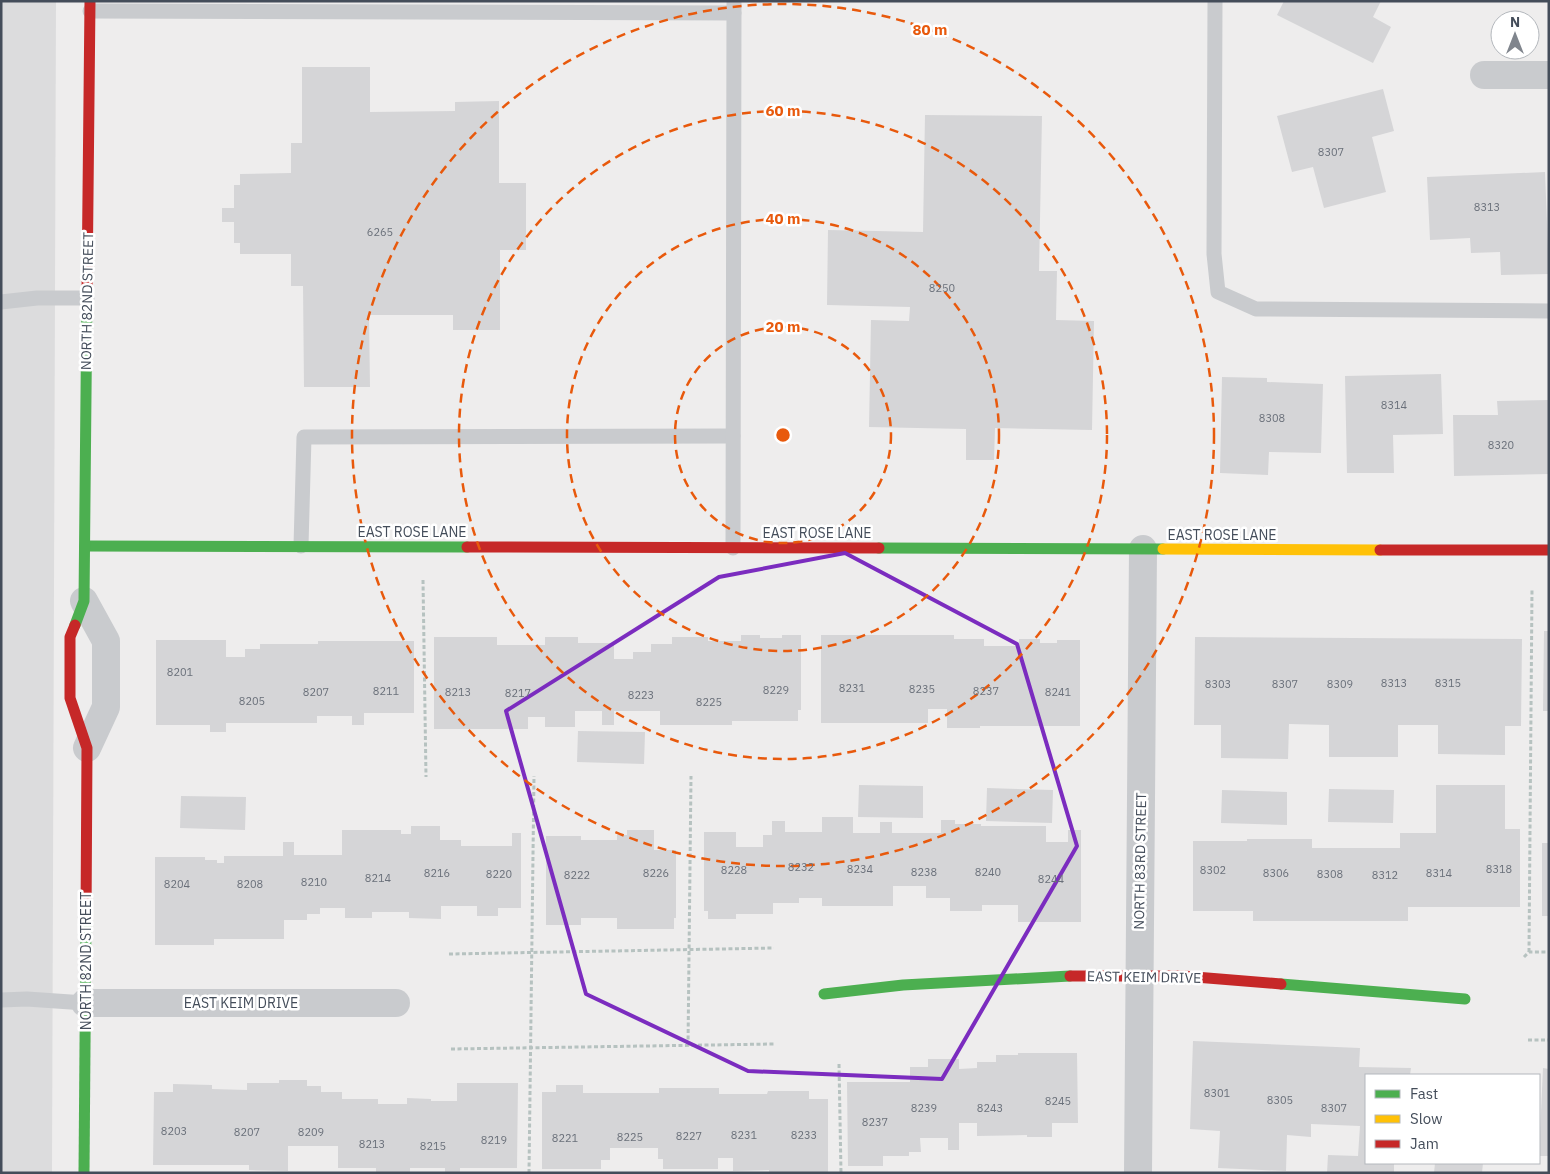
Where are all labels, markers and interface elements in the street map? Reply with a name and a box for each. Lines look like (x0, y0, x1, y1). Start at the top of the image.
north arrow (1490, 10, 1540, 60)
text: N (1510, 13, 1520, 31)
text: 80 m (913, 20, 947, 39)
text: 60 m (766, 101, 800, 120)
house number: 8307 (1318, 145, 1344, 159)
house number: 8313 (1474, 200, 1500, 214)
text: 40 m (766, 209, 800, 228)
house number: 6265 (367, 225, 393, 239)
street label: NORTH 82ND STREET (77, 232, 97, 370)
house number: 8250 (929, 281, 955, 295)
text: 20 m (766, 317, 800, 336)
house number: 8314 (1381, 398, 1408, 412)
house number: 8308 (1259, 411, 1285, 425)
centre of rings (774, 426, 792, 444)
house number: 8320 (1488, 438, 1514, 452)
street label: EAST ROSE LANE (357, 523, 467, 541)
street label: EAST ROSE LANE (762, 524, 872, 542)
street label: EAST ROSE LANE (1167, 526, 1277, 544)
house number: 8201 (167, 665, 194, 679)
house number: 8313 (1381, 676, 1407, 690)
house number: 8315 (1435, 676, 1461, 690)
house number: 8303 (1205, 677, 1231, 691)
house number: 8307 (1272, 677, 1298, 691)
house number: 8309 (1327, 677, 1353, 691)
house number: 8231 (839, 681, 866, 695)
house number: 8235 (909, 682, 935, 696)
house number: 8229 (763, 683, 789, 697)
house number: 8211 (373, 684, 400, 698)
house number: 8237 (973, 684, 999, 698)
house number: 8207 (303, 685, 329, 699)
house number: 8213 (445, 685, 471, 699)
house number: 8241 (1045, 685, 1072, 699)
house number: 8217 (505, 686, 531, 700)
house number: 8223 (628, 688, 654, 702)
house number: 8205 (239, 694, 265, 708)
house number: 8225 (696, 695, 722, 709)
street label: NORTH 83RD STREET (1130, 792, 1150, 930)
house number: 8232 (788, 860, 814, 874)
house number: 8234 (847, 862, 874, 876)
house number: 8318 (1486, 862, 1512, 876)
house number: 8228 (721, 863, 747, 877)
house number: 8302 (1200, 863, 1226, 877)
house number: 8238 (911, 865, 937, 879)
house number: 8240 (975, 865, 1001, 879)
house number: 8216 (424, 866, 450, 880)
house number: 8226 (643, 866, 669, 880)
house number: 8306 (1263, 866, 1289, 880)
house number: 8314 (1426, 866, 1453, 880)
house number: 8220 (486, 867, 512, 881)
house number: 8308 (1317, 867, 1343, 881)
house number: 8222 (564, 868, 590, 882)
house number: 8312 (1372, 868, 1398, 882)
house number: 8214 (365, 871, 392, 885)
house number: 8244 (1038, 872, 1065, 886)
house number: 8210 (301, 875, 327, 889)
house number: 8204 (164, 877, 191, 891)
house number: 8208 (237, 877, 263, 891)
street label: NORTH 82ND STREET (77, 892, 95, 1030)
street label: EAST KEIM DRIVE (1087, 967, 1201, 987)
street label: EAST KEIM DRIVE (184, 994, 298, 1012)
legend (1365, 1074, 1540, 1164)
text: Fast (1410, 1084, 1438, 1103)
house number: 8301 (1204, 1086, 1231, 1100)
house number: 8305 (1267, 1093, 1293, 1107)
house number: 8245 (1045, 1094, 1071, 1108)
house number: 8239 (911, 1101, 937, 1115)
house number: 8243 (977, 1101, 1003, 1115)
house number: 8307 (1321, 1101, 1347, 1115)
text: Slow (1410, 1109, 1443, 1128)
house number: 8237 (862, 1115, 888, 1129)
house number: 8203 (161, 1124, 187, 1138)
house number: 8207 (234, 1125, 260, 1139)
house number: 8209 (298, 1125, 324, 1139)
house number: 8231 (731, 1128, 758, 1142)
house number: 8233 (791, 1128, 817, 1142)
house number: 8227 (676, 1129, 702, 1143)
house number: 8225 (617, 1130, 643, 1144)
house number: 8221 (552, 1131, 579, 1145)
house number: 8219 (481, 1133, 507, 1147)
text: Jam (1410, 1134, 1439, 1153)
house number: 8213 (359, 1137, 385, 1151)
house number: 8215 (420, 1139, 446, 1153)

